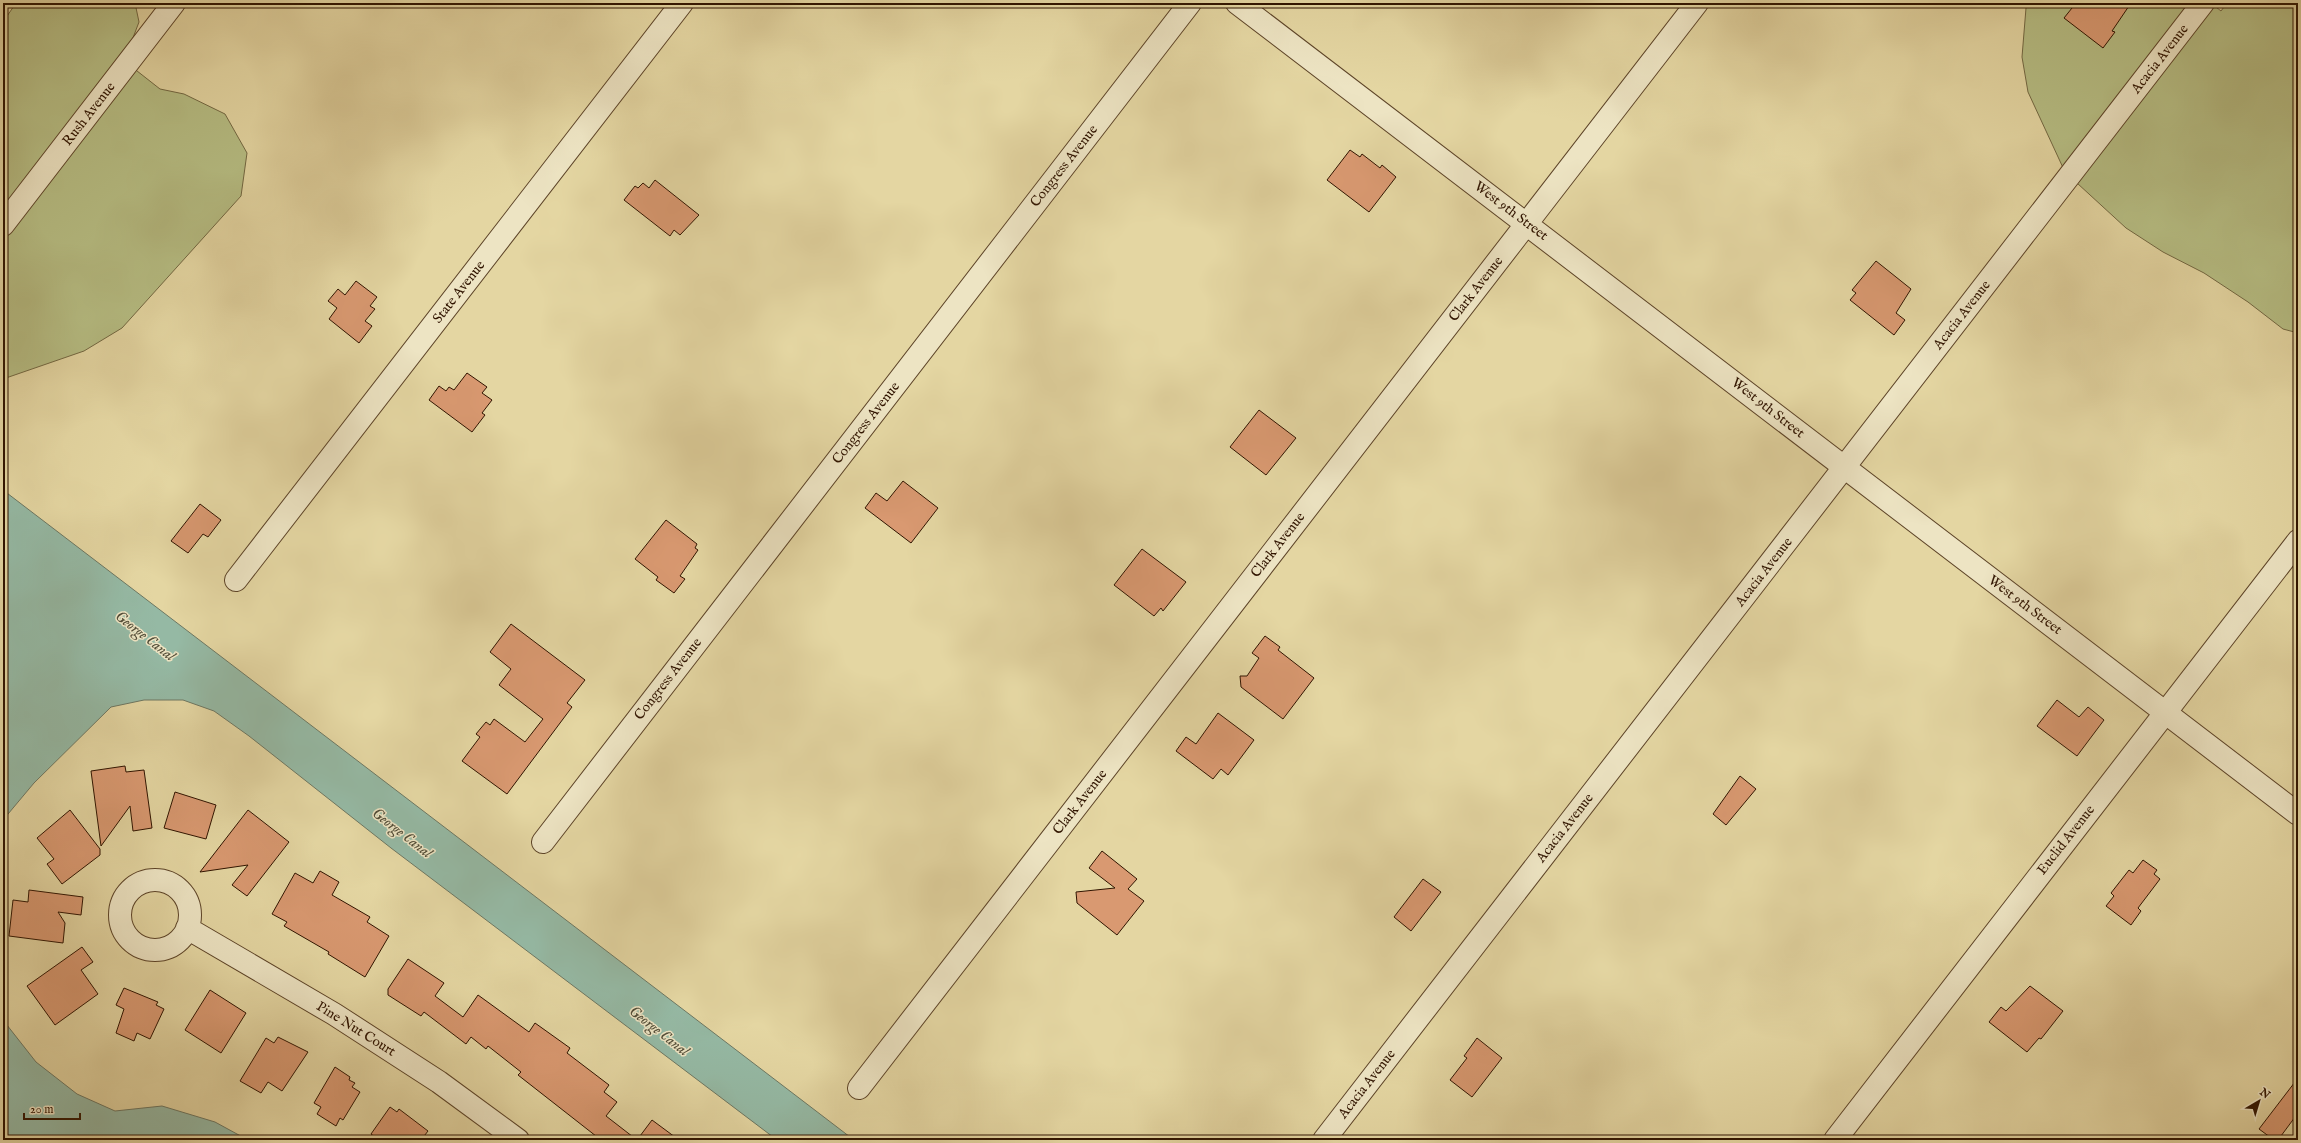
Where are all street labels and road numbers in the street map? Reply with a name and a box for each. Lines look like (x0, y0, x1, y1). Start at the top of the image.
street label: Acacia Avenue (2127, 20, 2193, 98)
street label: Rush Avenue (58, 78, 120, 150)
street label: Congress Avenue (1026, 121, 1102, 211)
street label: West 9th Street (1470, 177, 1552, 245)
street label: Clark Avenue (1445, 252, 1508, 325)
street label: State Avenue (429, 256, 490, 327)
street label: Acacia Avenue (1929, 276, 1995, 354)
street label: West 9th Street (1728, 374, 1808, 442)
street label: Congress Avenue (828, 378, 904, 468)
street label: Clark Avenue (1247, 508, 1310, 581)
street label: Acacia Avenue (1731, 533, 1797, 611)
street label: West 9th Street (1984, 571, 2066, 639)
street label: Congress Avenue (630, 634, 706, 724)
street label: Clark Avenue (1049, 765, 1112, 838)
street label: Acacia Avenue (1532, 789, 1598, 867)
street label: Euclid Avenue (2033, 801, 2099, 879)
street label: Pine Nut Court (313, 997, 399, 1061)
street label: Acacia Avenue (1334, 1045, 1400, 1123)

